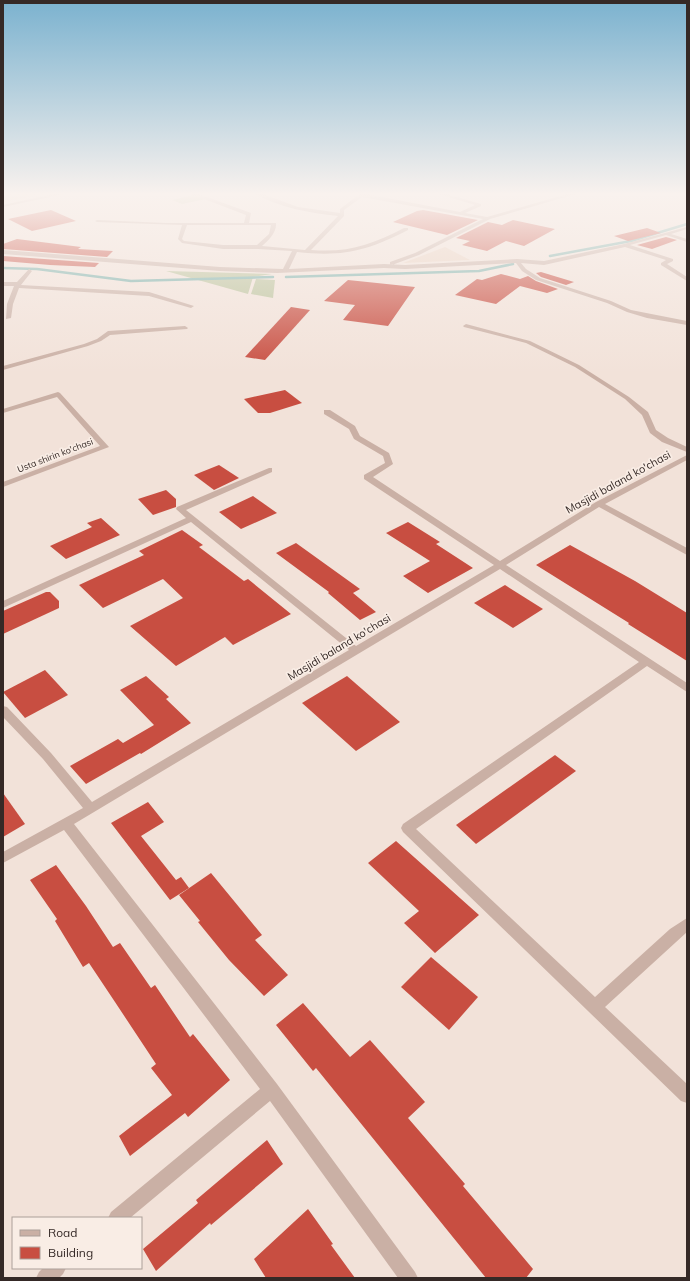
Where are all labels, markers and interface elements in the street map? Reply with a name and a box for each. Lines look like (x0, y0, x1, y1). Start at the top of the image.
street label: Usta shirin ko'chasi (16, 435, 94, 475)
street label: Masjidi baland ko'chasi (563, 447, 673, 517)
street label: Masjidi baland ko'chasi (285, 611, 393, 683)
legend (12, 1217, 142, 1269)
text: Road (48, 1225, 77, 1240)
text: Building (48, 1245, 93, 1260)

